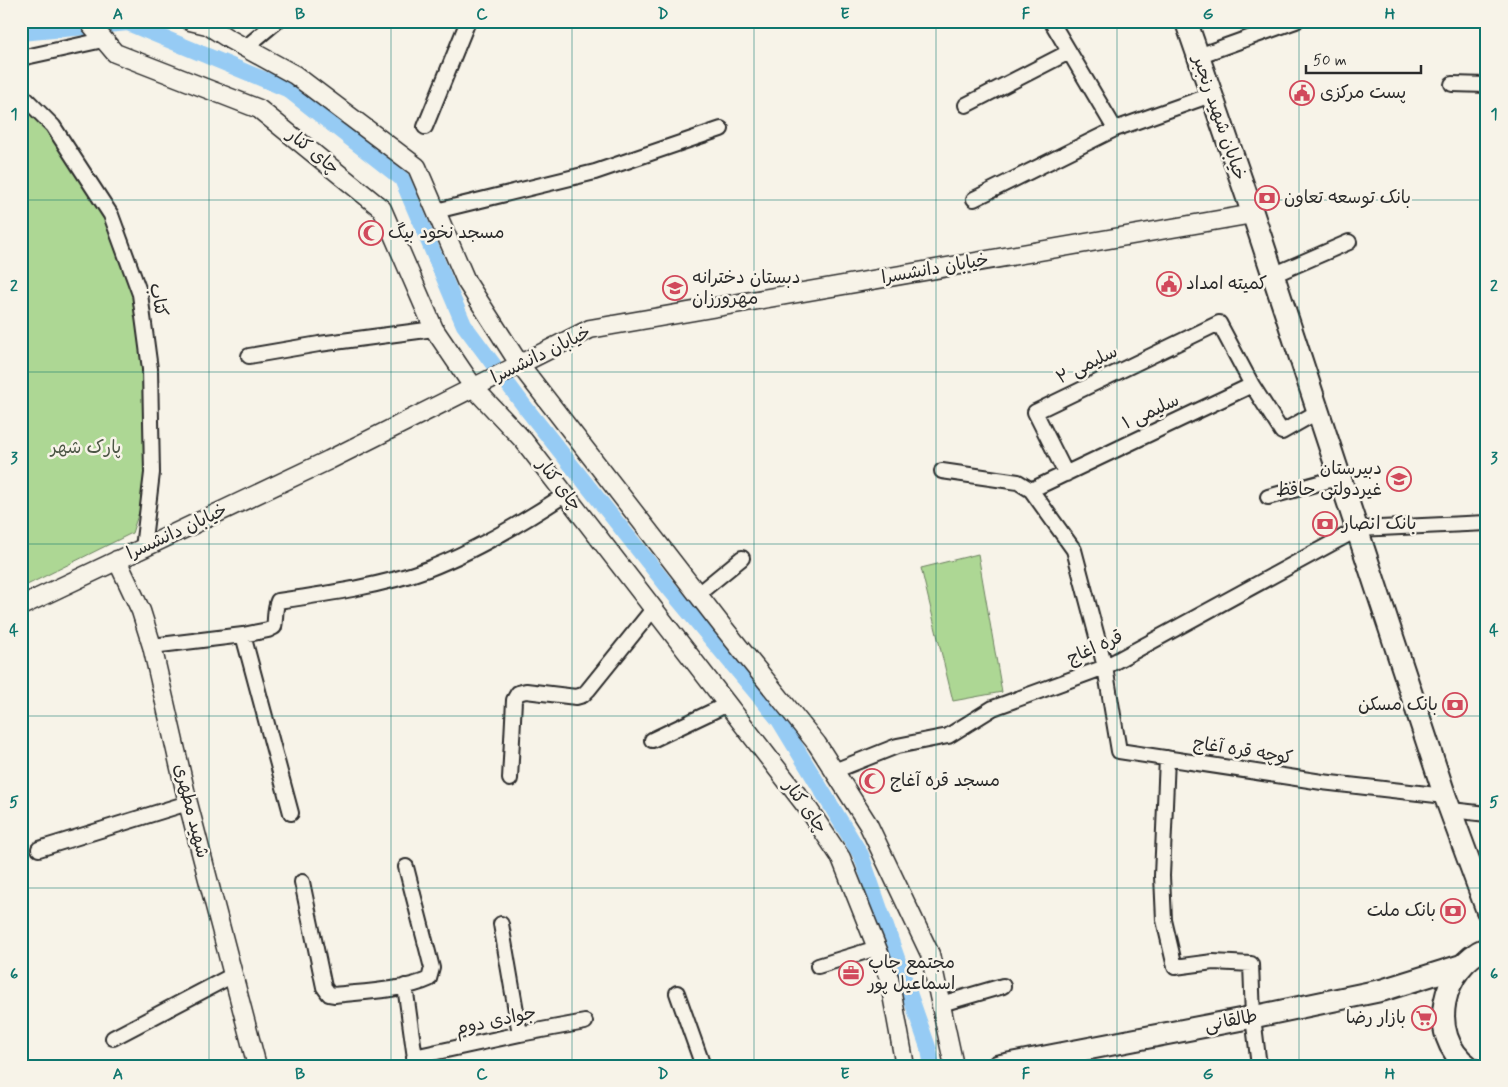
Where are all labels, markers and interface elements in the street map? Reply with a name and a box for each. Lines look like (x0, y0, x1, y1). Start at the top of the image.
text: A (113, 4, 123, 25)
text: B (295, 4, 305, 25)
text: C (476, 4, 488, 25)
text: D (657, 4, 669, 25)
text: E (840, 4, 850, 25)
text: F (1022, 4, 1031, 25)
text: G (1203, 4, 1214, 25)
text: H (1385, 4, 1396, 25)
scale bar (1306, 42, 1420, 74)
street label: خیابان شهید رنجبر (1186, 50, 1252, 184)
text: 50 m (1313, 51, 1347, 71)
public building icon: پست مرکزی (1289, 80, 1315, 106)
place label: پست مرکزی (1320, 81, 1406, 105)
text: 1 (10, 104, 18, 125)
text: 1 (1490, 104, 1498, 125)
street label: چای کنار (280, 122, 344, 180)
bank icon: بانک توسعه تعاون (1254, 185, 1280, 211)
place label: بانک توسعه تعاون (1284, 186, 1411, 210)
mosque icon: مسجد نخود‌ بیگ (358, 220, 384, 246)
place label: مسجد نخود‌ بیگ (388, 221, 504, 245)
street label: خیابان دانشسرا (879, 248, 991, 290)
place label: دبستان دخترانه مهرورزان (692, 266, 801, 311)
public building icon: کمیته امداد (1156, 271, 1182, 297)
place label: کمیته امداد (1186, 272, 1268, 296)
school or university icon: دبستان دخترانه مهرورزان (662, 275, 688, 301)
text: 2 (10, 276, 18, 297)
text: 2 (1490, 276, 1498, 297)
street label: کتاب (143, 281, 173, 319)
street label: خیابان دانشسرا (487, 320, 595, 390)
street label: سلیمی ۲ (1052, 340, 1122, 390)
street label: سلیمی ۱ (1119, 388, 1183, 436)
park label: پارک شهر (49, 436, 121, 460)
text: 3 (10, 448, 18, 469)
text: 3 (1490, 448, 1498, 469)
street label: چای کنار (530, 452, 587, 516)
place label: دبیرستان غیردولتی حافظ (1276, 457, 1382, 502)
school or university icon: دبیرستان غیردولتی حافظ (1386, 466, 1412, 492)
street label: خیابان دانشسرا (123, 498, 231, 566)
bank icon: بانک انصار (1312, 511, 1338, 537)
place label: بانک انصار (1340, 512, 1417, 536)
text: 4 (9, 620, 19, 641)
text: 4 (1489, 620, 1499, 641)
street label: قره اغاج (1063, 625, 1127, 671)
bank icon: بانک مسکن (1442, 692, 1468, 718)
place label: بانک مسکن (1358, 693, 1438, 717)
street label: کوچه قره آغاج (1191, 731, 1295, 771)
street label: شهید مطهری (168, 761, 214, 861)
mosque icon: مسجد قره آغاج (859, 768, 885, 794)
place label: مسجد قره آغاج (890, 769, 1000, 793)
street label: چای کنار (776, 774, 833, 839)
text: 5 (9, 792, 19, 813)
text: 5 (1489, 792, 1499, 813)
bank icon: بانک ملت (1440, 898, 1466, 924)
place label: بانک ملت (1367, 899, 1436, 923)
place label: مجتمع چاپ اسماعیل پور (866, 951, 955, 996)
office icon: مجتمع چاپ اسماعیل پور (838, 960, 864, 986)
text: 6 (10, 964, 18, 985)
text: 6 (1490, 964, 1498, 985)
street label: جوادی دوم (453, 1001, 539, 1042)
street label: طالقانی (1202, 1004, 1260, 1038)
supermarket icon: بازار رضا (1411, 1005, 1437, 1031)
place label: بازار رضا (1346, 1006, 1406, 1030)
text: A (113, 1064, 123, 1085)
text: B (295, 1064, 305, 1085)
text: C (476, 1064, 488, 1085)
text: D (657, 1064, 669, 1085)
text: E (840, 1064, 850, 1085)
text: F (1022, 1064, 1031, 1085)
text: G (1203, 1064, 1214, 1085)
text: H (1385, 1064, 1396, 1085)

